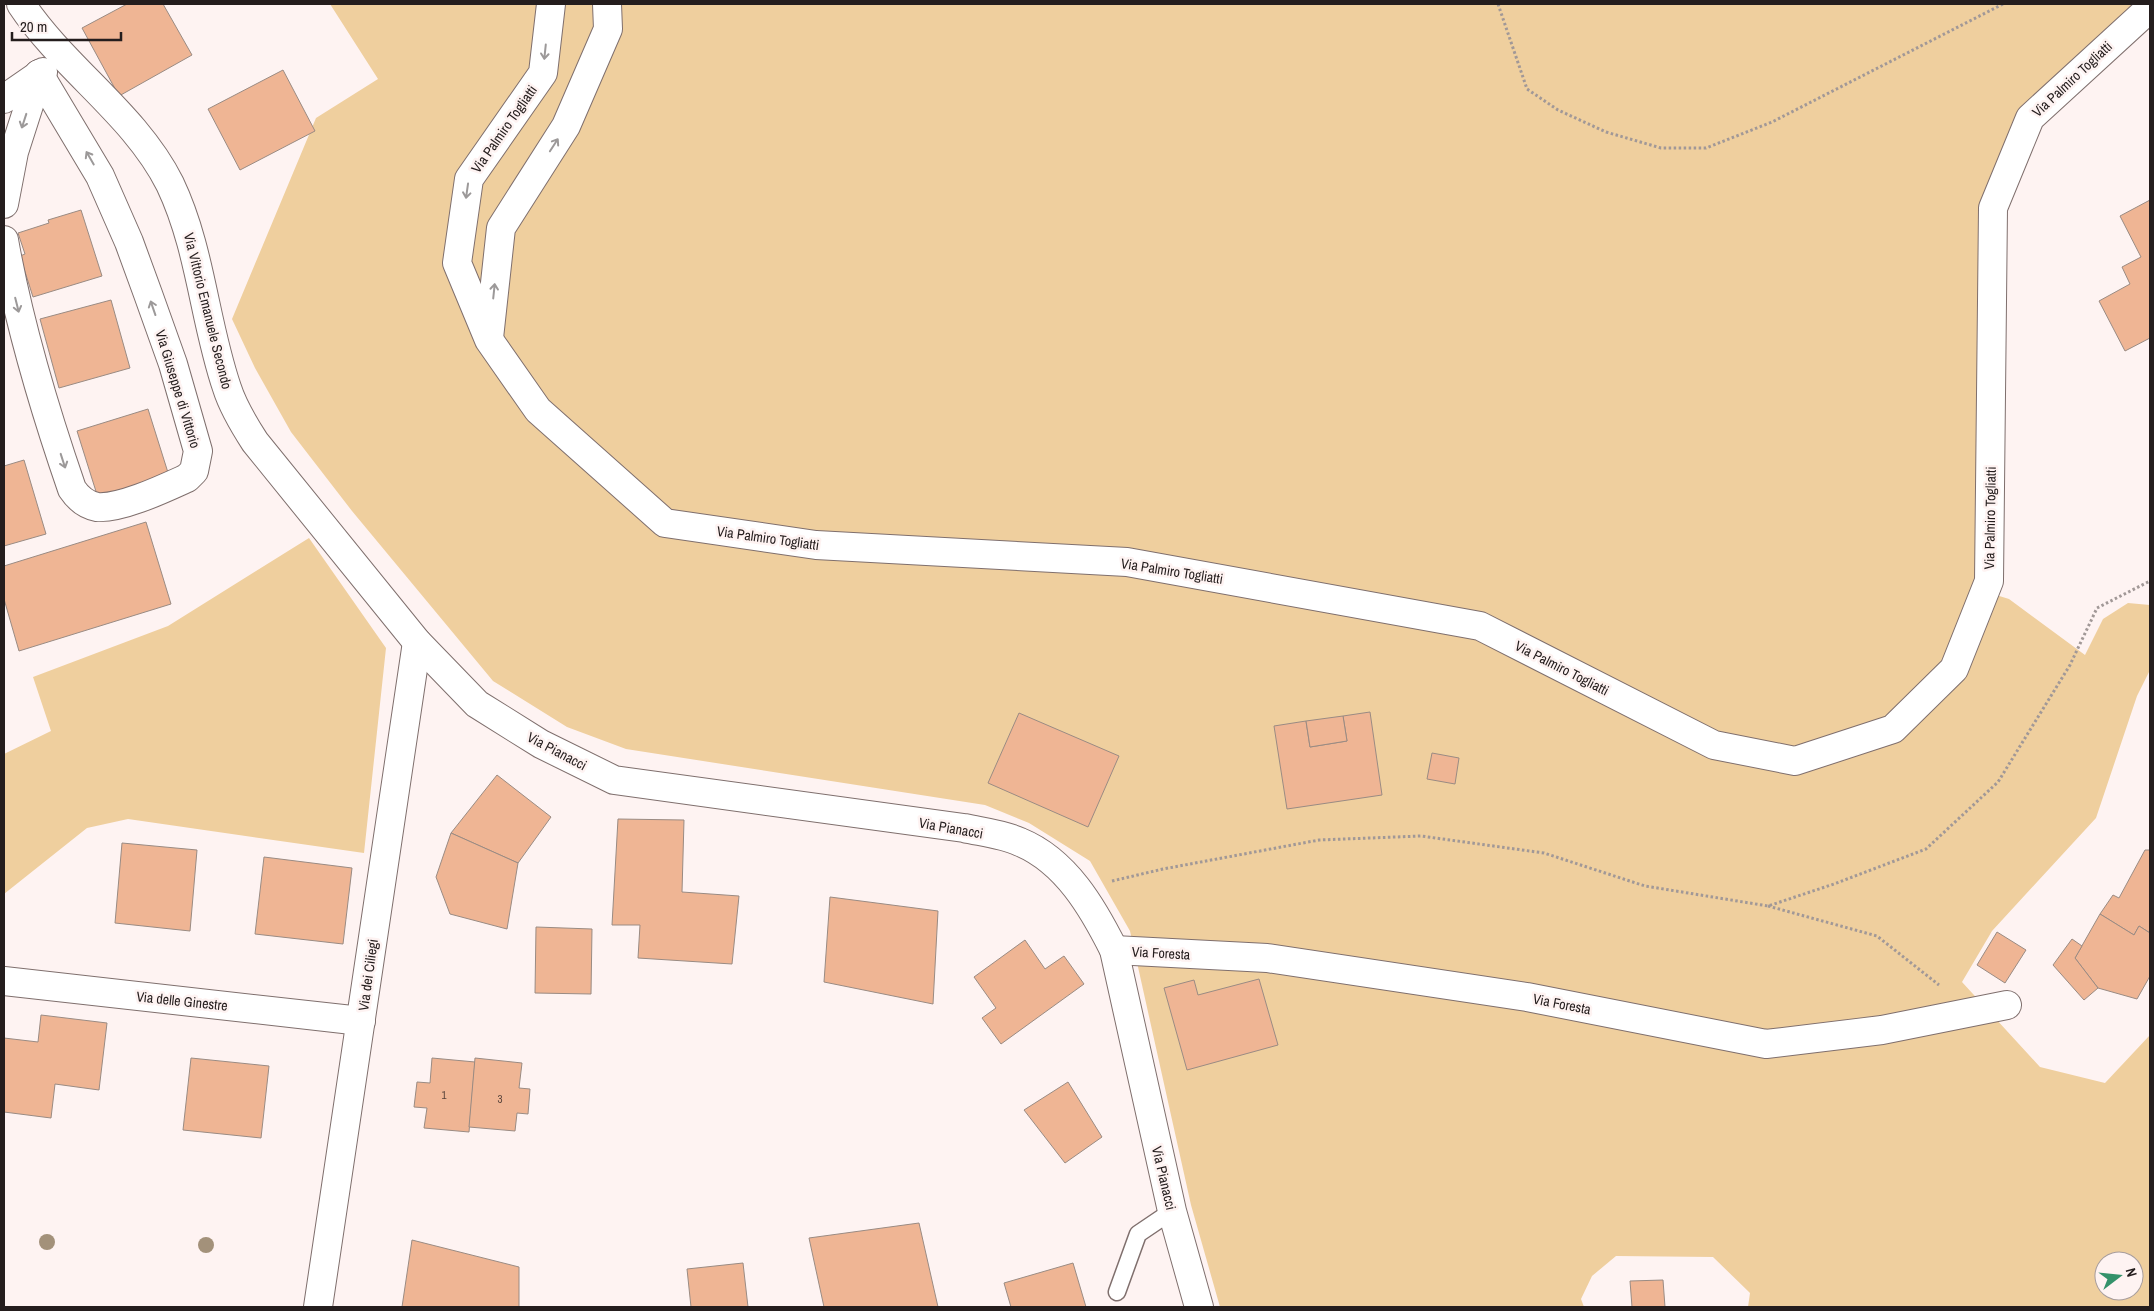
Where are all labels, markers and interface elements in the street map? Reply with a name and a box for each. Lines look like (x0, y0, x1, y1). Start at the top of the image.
scale bar (12, 10, 121, 42)
text: 20 m (20, 16, 47, 37)
street label: Via Palmiro Togliatti (2028, 37, 2116, 121)
one-way arrow (540, 44, 550, 60)
street label: Via Palmiro Togliatti (467, 82, 541, 176)
one-way arrow (19, 112, 29, 128)
one-way arrow (549, 138, 559, 152)
one-way arrow (85, 151, 95, 166)
one-way arrow (462, 183, 472, 199)
street label: Via Vittorio Emanuele Secondo (180, 231, 236, 391)
one-way arrow (489, 283, 499, 299)
one-way arrow (13, 297, 22, 313)
one-way arrow (148, 300, 157, 316)
street label: Via Giuseppe di Vittorio (151, 328, 205, 450)
one-way arrow (58, 453, 68, 469)
street label: Via Palmiro Togliatti (1980, 466, 2000, 570)
street label: Via Palmiro Togliatti (716, 522, 820, 554)
street label: Via Palmiro Togliatti (1120, 554, 1224, 588)
street label: Via Palmiro Togliatti (1512, 637, 1612, 699)
street label: Via Pianacci (524, 728, 590, 774)
street label: Via Pianacci (917, 814, 985, 842)
street label: Via dei Ciliegi (354, 938, 382, 1012)
street label: Via Foresta (1131, 942, 1191, 964)
street label: Via delle Ginestre (135, 987, 229, 1015)
street label: Via Foresta (1532, 990, 1593, 1019)
house number: 1 (441, 1088, 447, 1102)
house number: 3 (497, 1092, 503, 1106)
street label: Via Pianacci (1148, 1144, 1180, 1212)
north arrow (2094, 1251, 2144, 1301)
text: N (2122, 1266, 2141, 1279)

